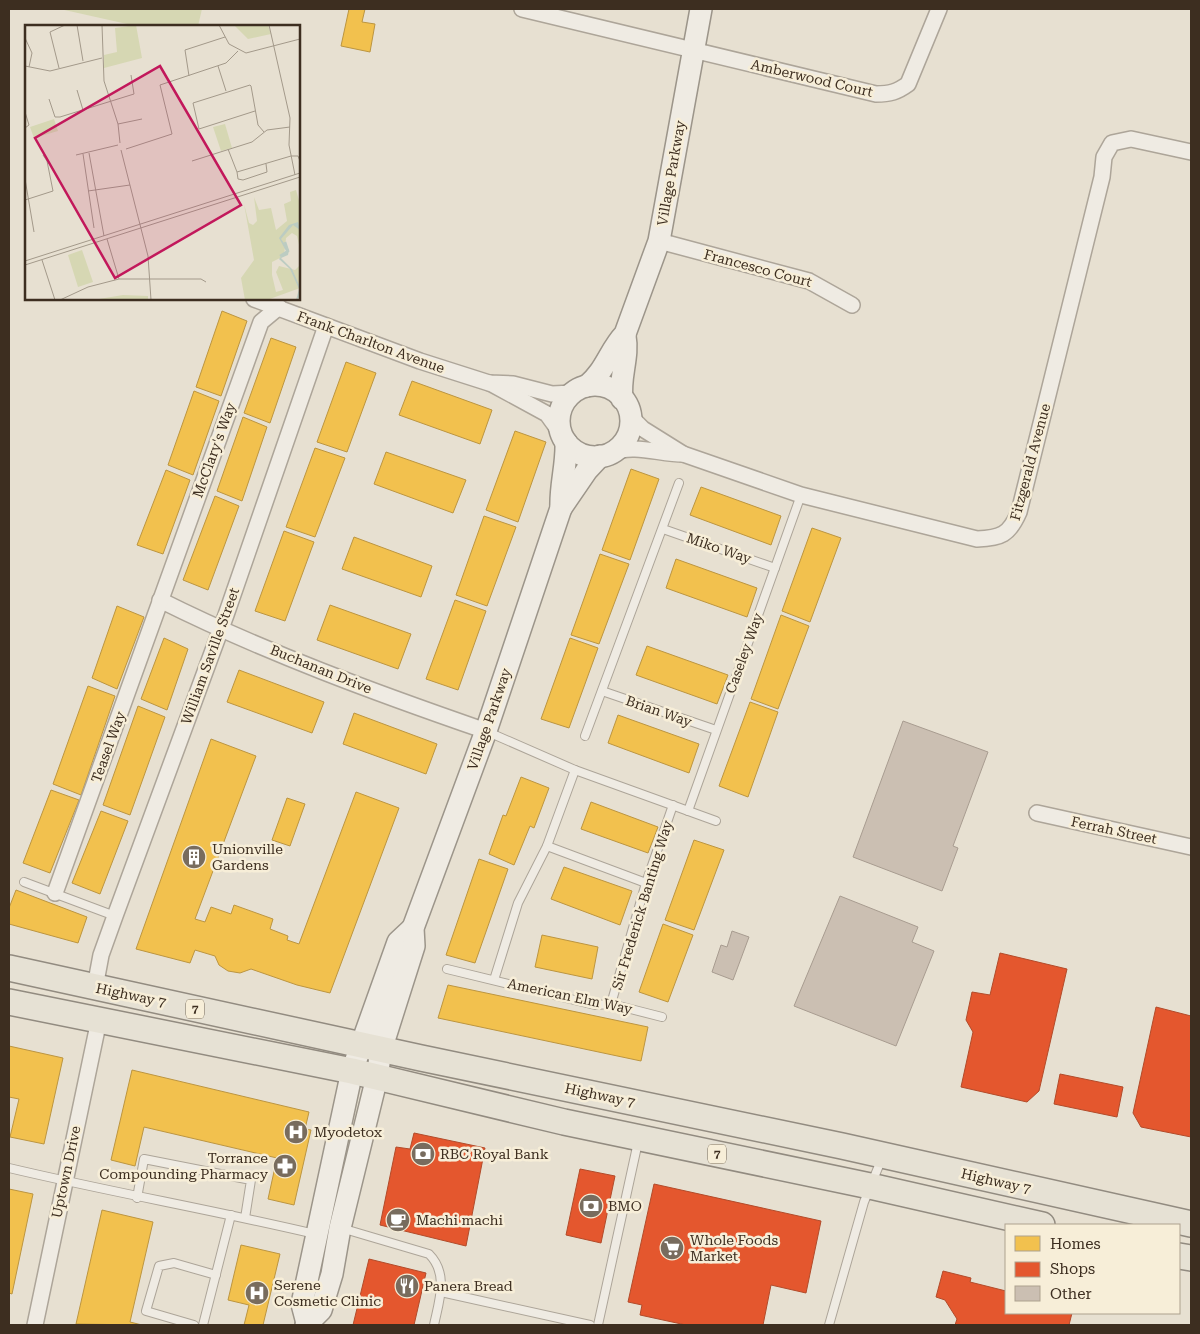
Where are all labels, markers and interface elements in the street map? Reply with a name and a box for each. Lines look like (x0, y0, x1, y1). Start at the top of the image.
inset map (25, 25, 300, 300)
street label: Amberwood Court (749, 56, 875, 100)
street label: Village Parkway (654, 118, 688, 227)
street label: Francesco Court (702, 246, 814, 290)
street label: Frank Charlton Avenue (295, 308, 447, 376)
street label: McClary's Way (189, 400, 239, 500)
street label: Fitzgerald Avenue (1007, 402, 1053, 522)
street label: Miko Way (684, 529, 754, 567)
street label: William Saville Street (178, 585, 242, 727)
street label: Caseley Way (722, 610, 766, 695)
street label: Buchanan Drive (268, 641, 374, 697)
street label: Village Parkway (464, 665, 514, 772)
street label: Brian Way (624, 692, 695, 730)
street label: Teasel Way (88, 708, 129, 785)
street label: Ferrah Street (1070, 813, 1158, 847)
street label: Sir Frederick Banting Way (609, 818, 676, 992)
place label: Unionville Gardens (212, 841, 283, 873)
building icon: Unionville Gardens (181, 844, 207, 870)
street label: American Elm Way (506, 975, 635, 1017)
street label: Highway 7 (94, 980, 168, 1010)
road number: 7 (186, 1000, 204, 1019)
street label: Highway 7 (563, 1080, 637, 1110)
hospital icon: Myodetox (283, 1119, 309, 1145)
street label: Uptown Drive (48, 1124, 84, 1220)
place label: Myodetox (314, 1124, 382, 1140)
bank icon: RBC Royal Bank (410, 1141, 436, 1167)
road number: 7 (708, 1144, 726, 1164)
place label: RBC Royal Bank (440, 1146, 549, 1162)
place label: Torrance Compounding Pharmacy (99, 1150, 269, 1182)
pharmacy icon: Torrance Compounding Pharmacy (272, 1153, 298, 1179)
street label: Highway 7 (959, 1165, 1033, 1197)
bank icon: BMO (578, 1193, 604, 1219)
place label: BMO (608, 1198, 642, 1214)
cafe icon: Machi machi (385, 1207, 411, 1233)
place label: Machi machi (416, 1212, 504, 1228)
legend (1005, 1224, 1180, 1314)
place label: Whole Foods Market (690, 1232, 779, 1264)
supermarket icon: Whole Foods Market (659, 1235, 685, 1261)
text: Homes (1050, 1235, 1101, 1253)
text: Shops (1050, 1260, 1095, 1278)
restaurant icon: Panera Bread (394, 1273, 420, 1299)
place label: Serene Cosmetic Clinic (274, 1277, 381, 1309)
place label: Panera Bread (424, 1278, 513, 1294)
hospital icon: Serene Cosmetic Clinic (244, 1280, 270, 1306)
text: Other (1050, 1285, 1092, 1303)

